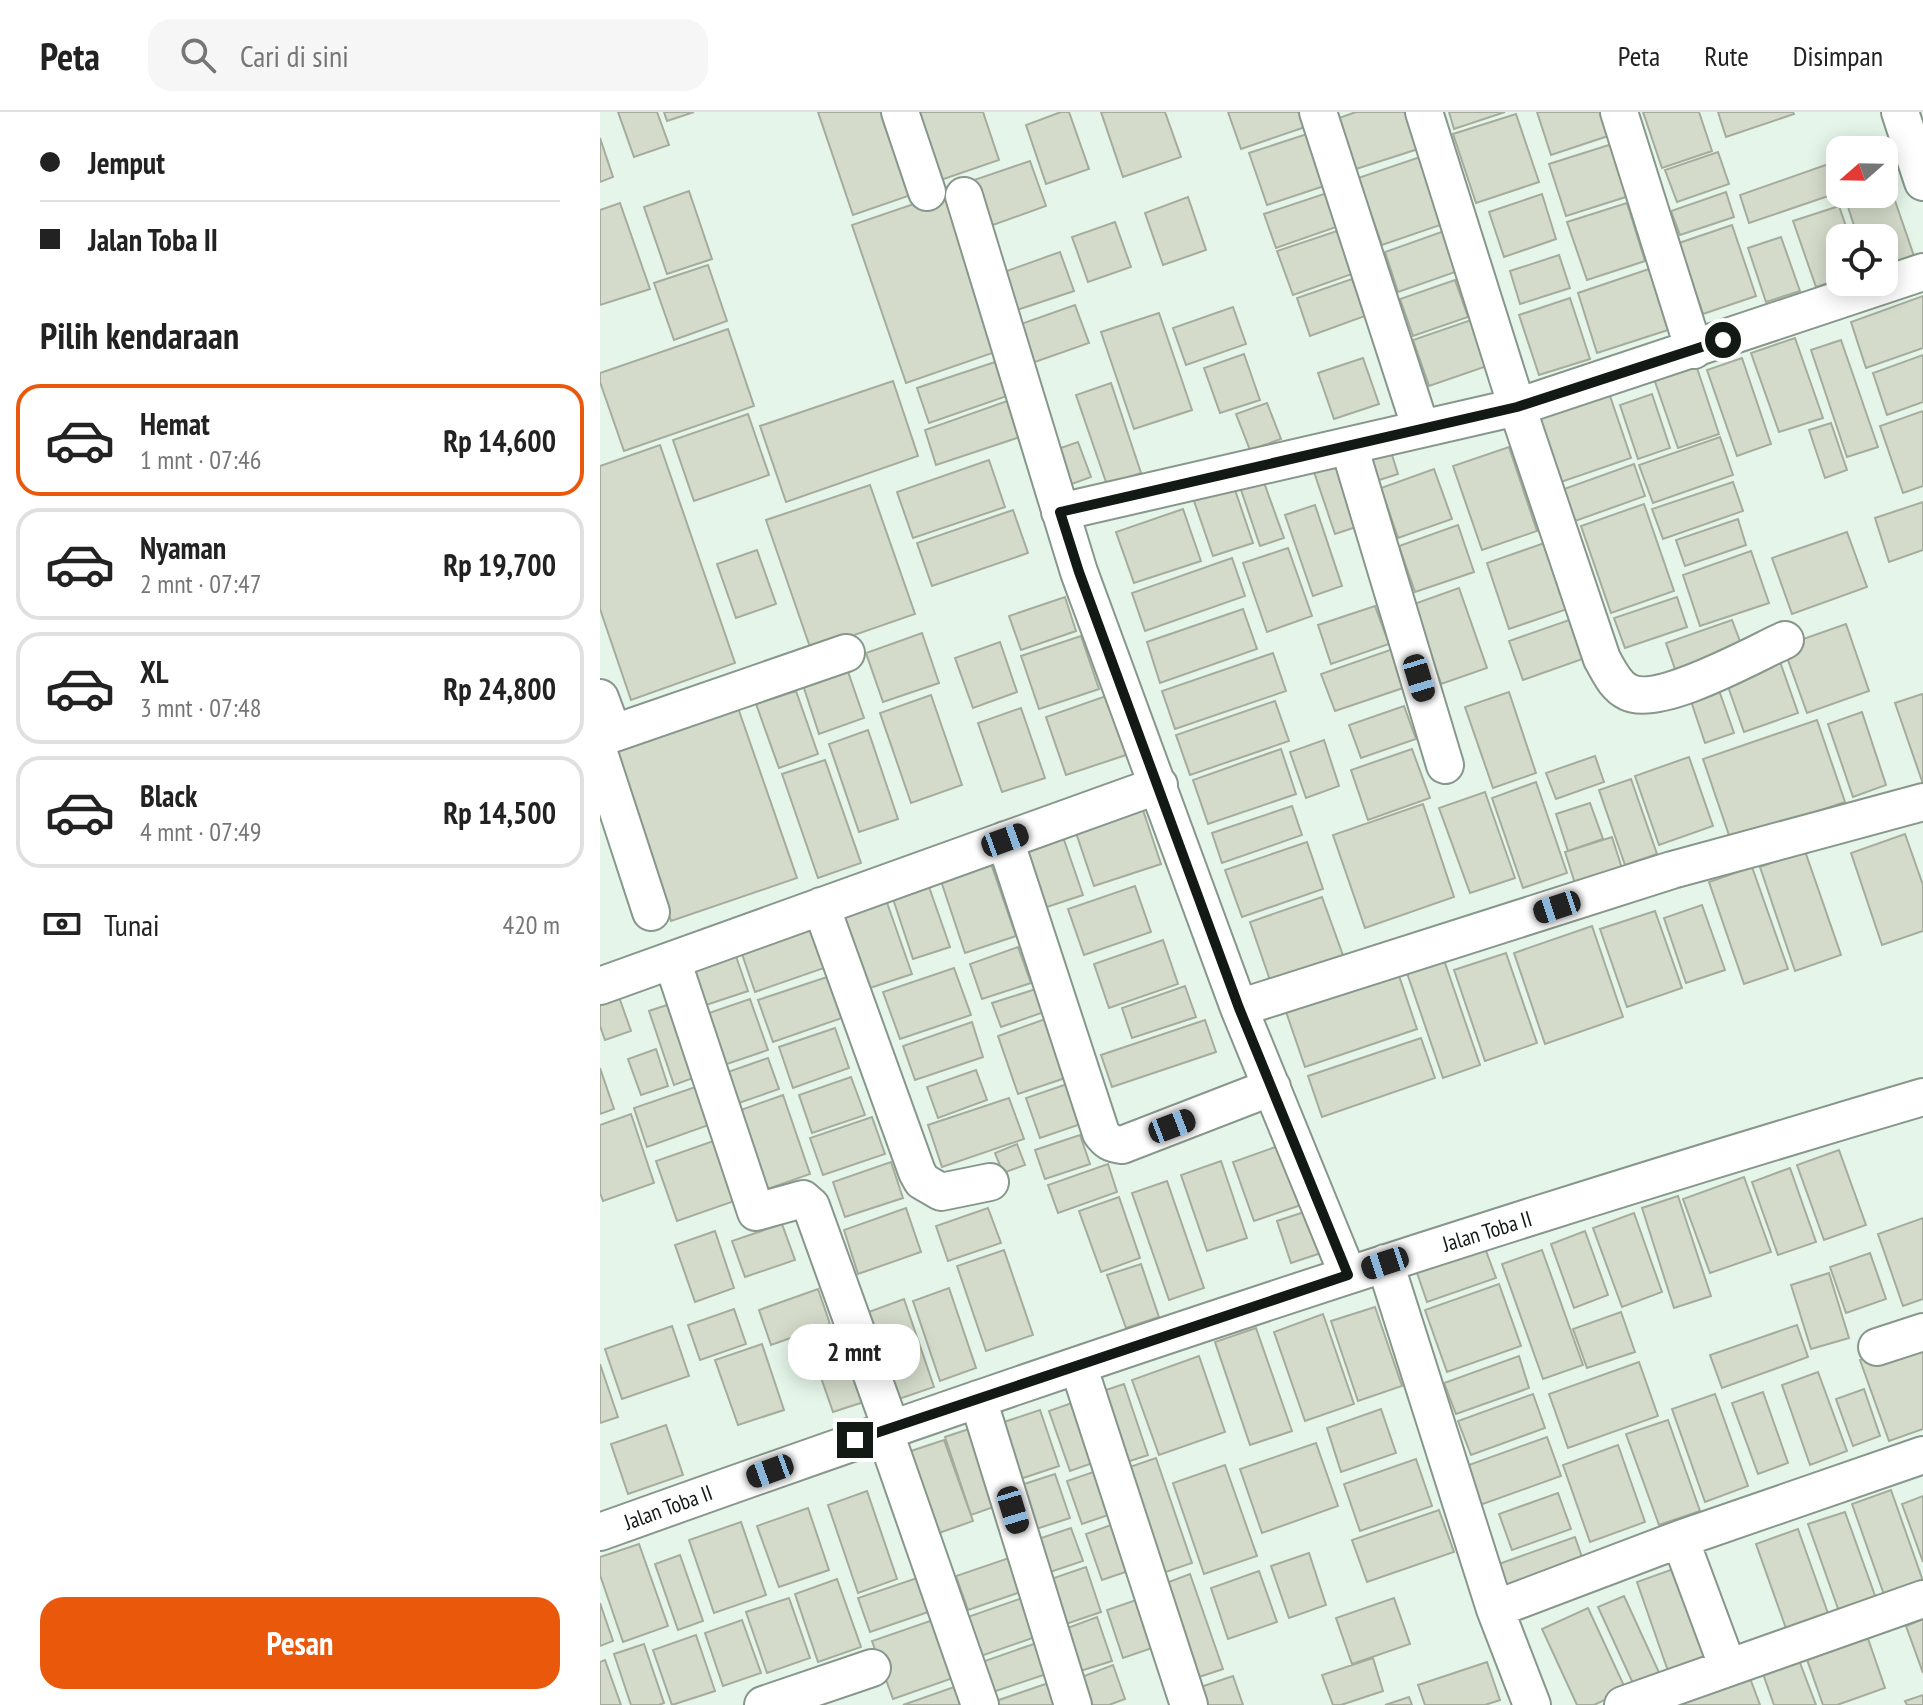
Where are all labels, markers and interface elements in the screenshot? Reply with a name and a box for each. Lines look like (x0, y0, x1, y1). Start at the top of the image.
search box (148, 19, 708, 91)
text: Peta (40, 31, 100, 80)
icon: search (176, 33, 220, 77)
text: Cari di sini (240, 36, 349, 75)
text: Peta (1618, 37, 1660, 74)
text: Rute (1704, 37, 1749, 74)
text: Disimpan (1793, 37, 1883, 74)
north arrow (1826, 136, 1898, 208)
map controls (1826, 136, 1898, 296)
text: Jemput (88, 143, 165, 182)
text: Jalan Toba II (88, 220, 218, 259)
button: locate (1826, 224, 1898, 296)
text: Pilih kendaraan (40, 312, 239, 359)
route start (1705, 322, 1741, 358)
icon: car (44, 404, 116, 476)
text: Hemat (140, 404, 210, 443)
text: Rp 14,600 (443, 421, 556, 460)
text: 1 mnt · 07:46 (140, 443, 261, 476)
icon: car (44, 528, 116, 600)
text: Nyaman (140, 528, 226, 567)
text: Rp 19,700 (443, 545, 556, 584)
text: 2 mnt · 07:47 (140, 567, 261, 600)
icon: car (44, 652, 116, 724)
text: XL (140, 652, 169, 691)
car (1401, 652, 1437, 704)
text: Rp 24,800 (443, 669, 556, 708)
text: 3 mnt · 07:48 (140, 691, 261, 724)
icon: car (44, 776, 116, 848)
text: Black (140, 776, 197, 815)
text: Rp 14,500 (443, 793, 556, 832)
text: 4 mnt · 07:49 (140, 815, 261, 848)
car (978, 821, 1032, 859)
car (1530, 888, 1584, 926)
icon: cash (40, 902, 84, 946)
text: Tunai (104, 905, 160, 944)
text: 420 m (502, 908, 560, 941)
car (1145, 1106, 1199, 1146)
street label: Jalan Toba II (1438, 1204, 1535, 1258)
car (1358, 1244, 1412, 1282)
callout: 2 mnt (789, 1324, 921, 1380)
text: 2 mnt (827, 1335, 881, 1368)
route end (837, 1422, 873, 1458)
car (743, 1452, 797, 1490)
street label: Jalan Toba II (619, 1478, 716, 1536)
car (995, 1484, 1031, 1536)
button: Pesan (40, 1597, 560, 1689)

